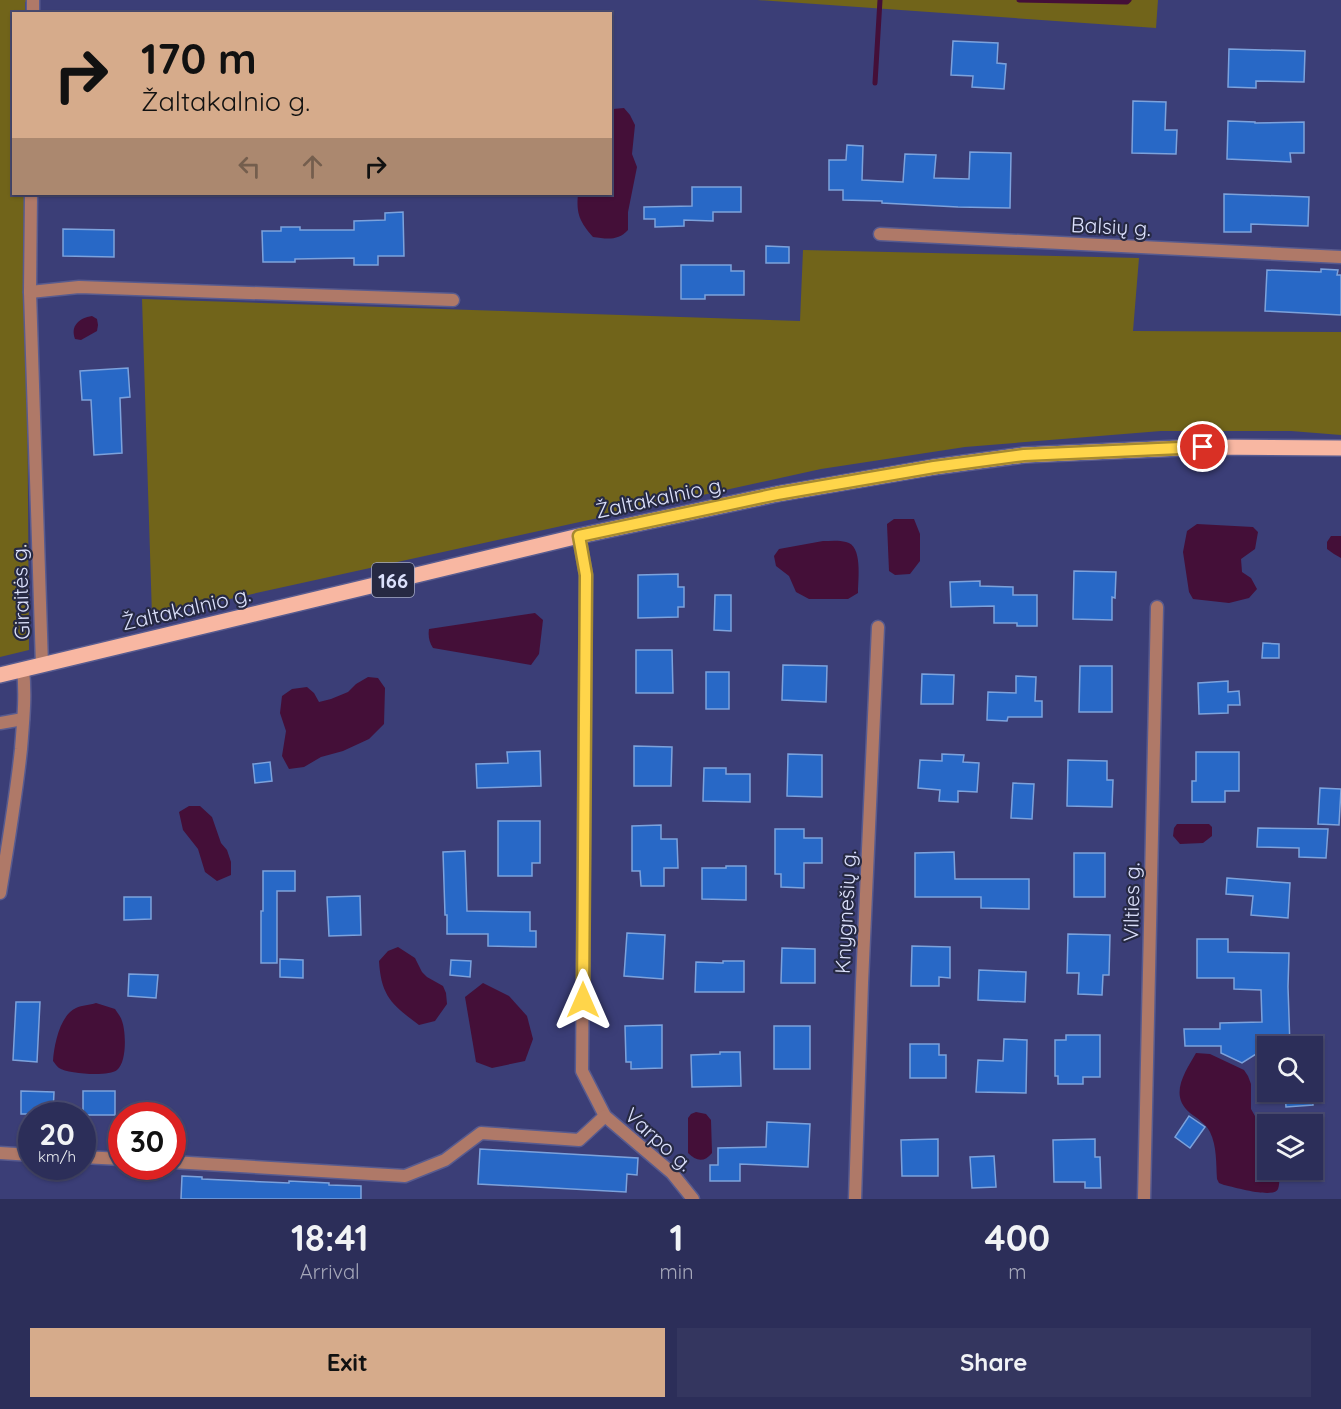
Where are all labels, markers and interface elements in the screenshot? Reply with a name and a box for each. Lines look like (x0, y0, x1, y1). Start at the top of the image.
text: 170 m (141, 32, 257, 85)
icon: right (42, 36, 120, 114)
text: Žaltakalnio g. (141, 84, 310, 118)
icon: left (233, 150, 266, 183)
icon: ahead (296, 150, 329, 183)
icon: right (359, 150, 392, 183)
street label: Balsių g. (1070, 211, 1152, 241)
pin (1177, 421, 1228, 472)
icon: arrive (1186, 430, 1219, 463)
street label: Žaltakalnio g. (593, 471, 727, 523)
street label: Giraitės g. (5, 544, 35, 640)
road number: 166 (372, 563, 414, 597)
street label: Žaltakalnio g. (119, 581, 253, 635)
street label: Knygnešių g. (829, 850, 861, 974)
street label: Vilties g. (1117, 862, 1145, 942)
position arrow (551, 968, 615, 1032)
map controls (1257, 1036, 1323, 1180)
button: search (1257, 1036, 1323, 1102)
speed limit sign: 30 (108, 1102, 186, 1180)
street label: Varpo g. (620, 1102, 698, 1176)
button: layers (1257, 1114, 1323, 1180)
text: 20 (39, 1115, 75, 1153)
text: km/h (38, 1147, 76, 1166)
text: 18:41 (291, 1215, 369, 1260)
text: 1 (670, 1215, 684, 1260)
text: 400 (985, 1215, 1050, 1260)
text: Arrival (300, 1259, 360, 1284)
text: min (660, 1259, 694, 1284)
text: m (1008, 1259, 1026, 1284)
button: Exit (30, 1328, 665, 1397)
button: Share (677, 1328, 1311, 1397)

